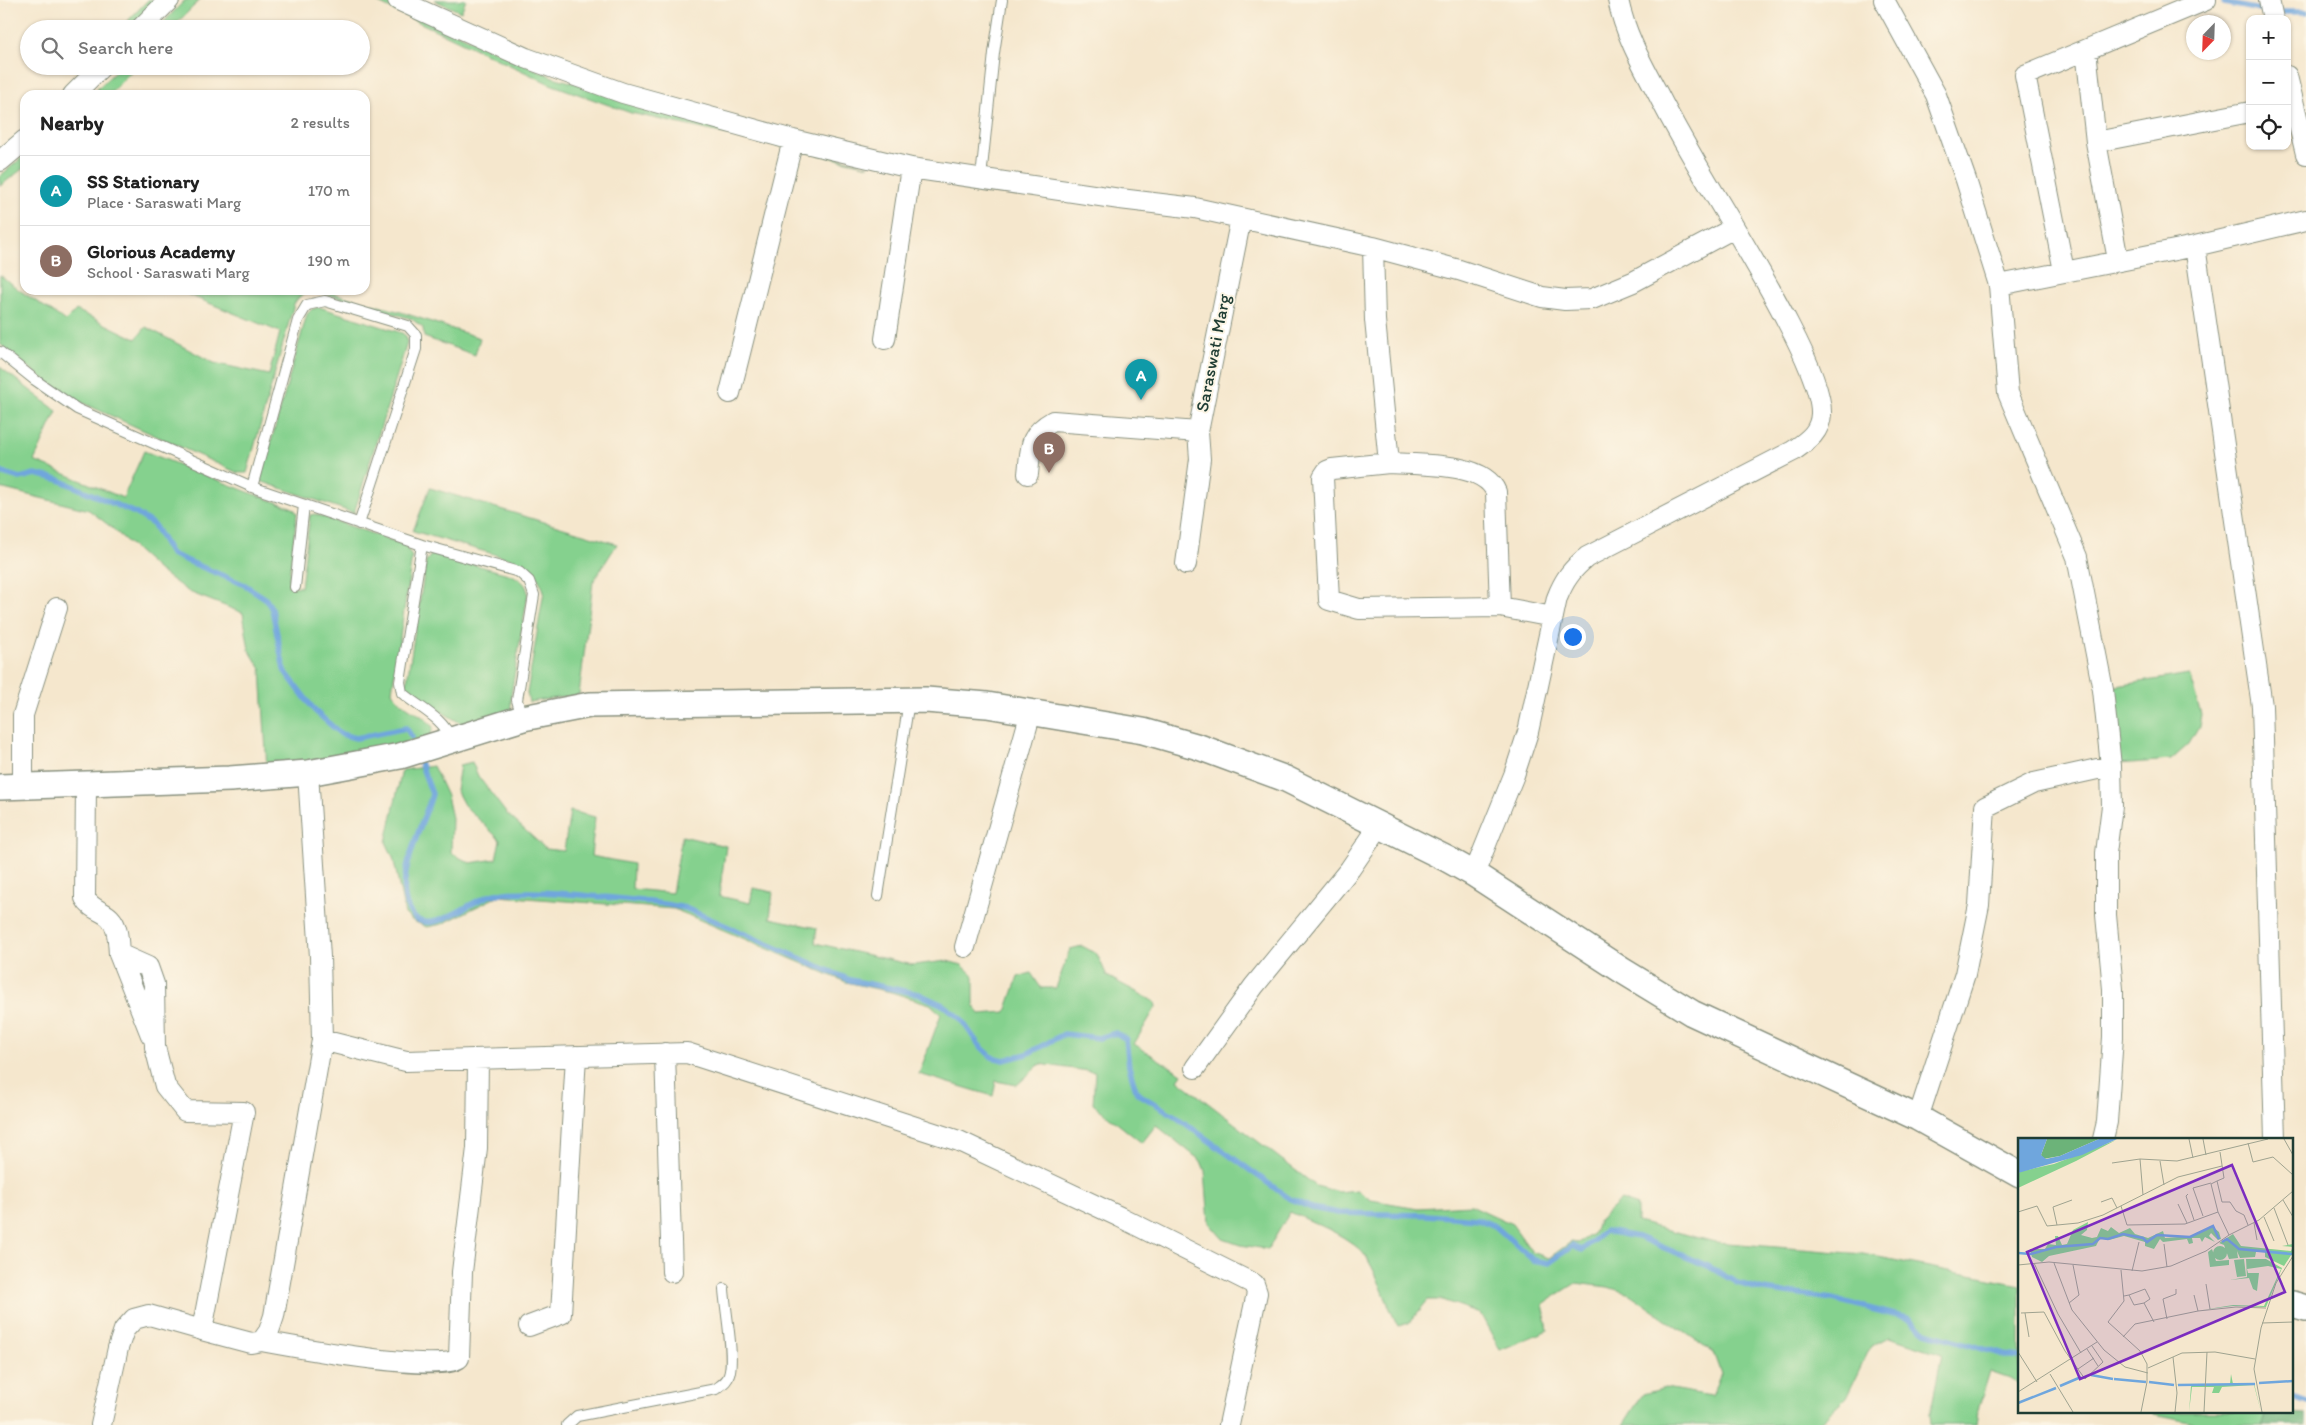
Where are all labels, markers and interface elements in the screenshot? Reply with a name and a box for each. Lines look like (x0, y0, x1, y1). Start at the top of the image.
north arrow (2186, 15, 2231, 60)
map controls (2246, 15, 2291, 150)
button: + (2246, 15, 2291, 60)
search box (20, 20, 370, 75)
icon: search (38, 34, 66, 62)
text: Search here (78, 36, 173, 59)
button: − (2246, 60, 2291, 105)
button: locate (2246, 105, 2291, 150)
text: Nearby (40, 110, 104, 135)
text: 2 results (290, 113, 350, 132)
text: SS Stationary (87, 170, 199, 193)
text: A (51, 181, 61, 200)
text: 170 m (308, 181, 350, 200)
text: Place · Saraswati Marg (87, 193, 241, 212)
text: Glorious Academy (87, 240, 235, 263)
text: B (51, 251, 61, 270)
text: 190 m (307, 251, 350, 270)
text: School · Saraswati Marg (87, 263, 250, 282)
street label: Saraswati Marg (1191, 291, 1235, 414)
pin: A (1125, 359, 1157, 400)
pin: B (1033, 432, 1065, 473)
your location (1560, 624, 1586, 650)
inset map (2018, 1138, 2294, 1412)

